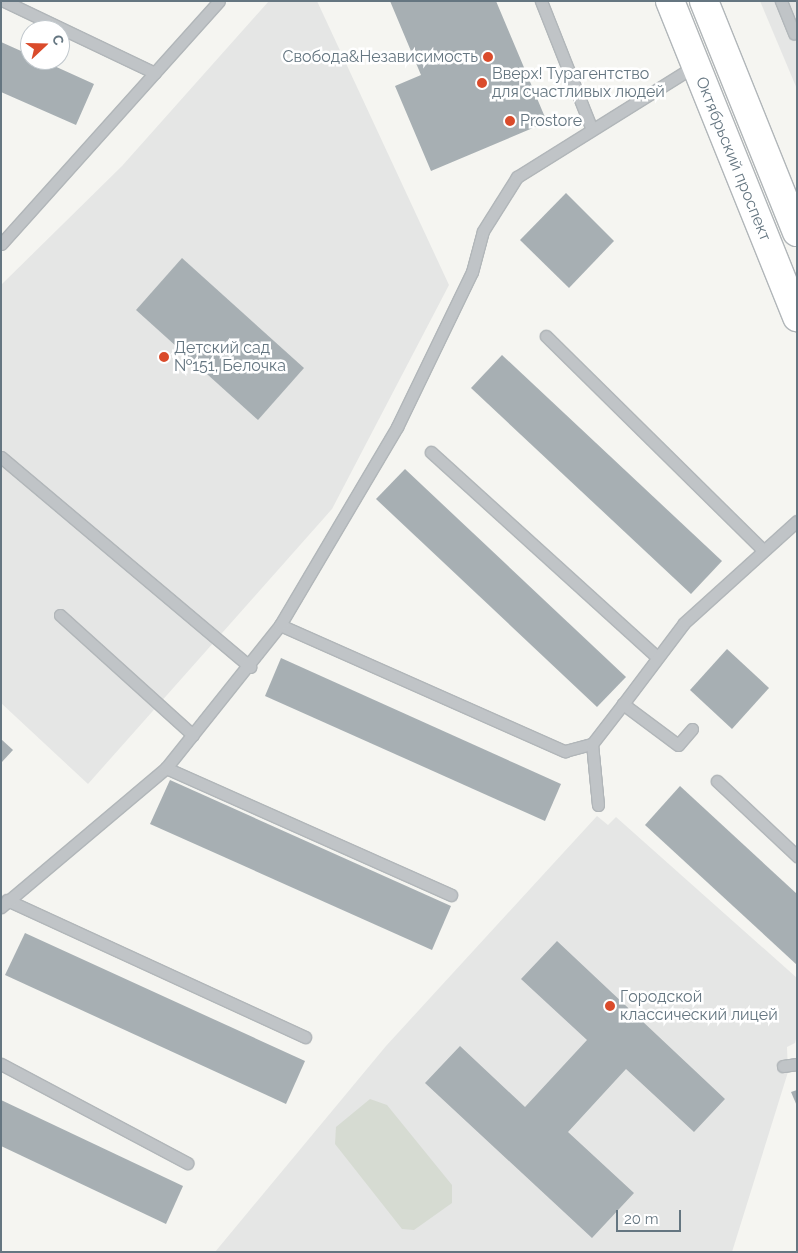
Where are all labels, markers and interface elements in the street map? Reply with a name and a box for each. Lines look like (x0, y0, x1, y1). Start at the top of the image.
north arrow (20, 20, 70, 70)
text: С (49, 33, 67, 47)
place label: Свобода&Независимость (283, 47, 478, 67)
marker: Свобода&Независимость (482, 51, 494, 63)
place label: Вверх! Турагентство для счастливых людей (492, 64, 665, 102)
street label: Октябрьский проспект (691, 74, 775, 244)
marker: Вверх! Турагентство для счастливых людей (476, 77, 488, 89)
place label: Prostore (520, 111, 582, 131)
marker: Prostore (504, 115, 516, 127)
place label: Детский сад №151, Белочка (174, 338, 286, 376)
marker: Детский сад №151, Белочка (158, 351, 170, 363)
place label: Городской классический лицей (620, 987, 778, 1025)
marker: Городской классический лицей (604, 1000, 616, 1012)
scale bar (618, 1200, 683, 1232)
text: 20 m (624, 1210, 659, 1228)

